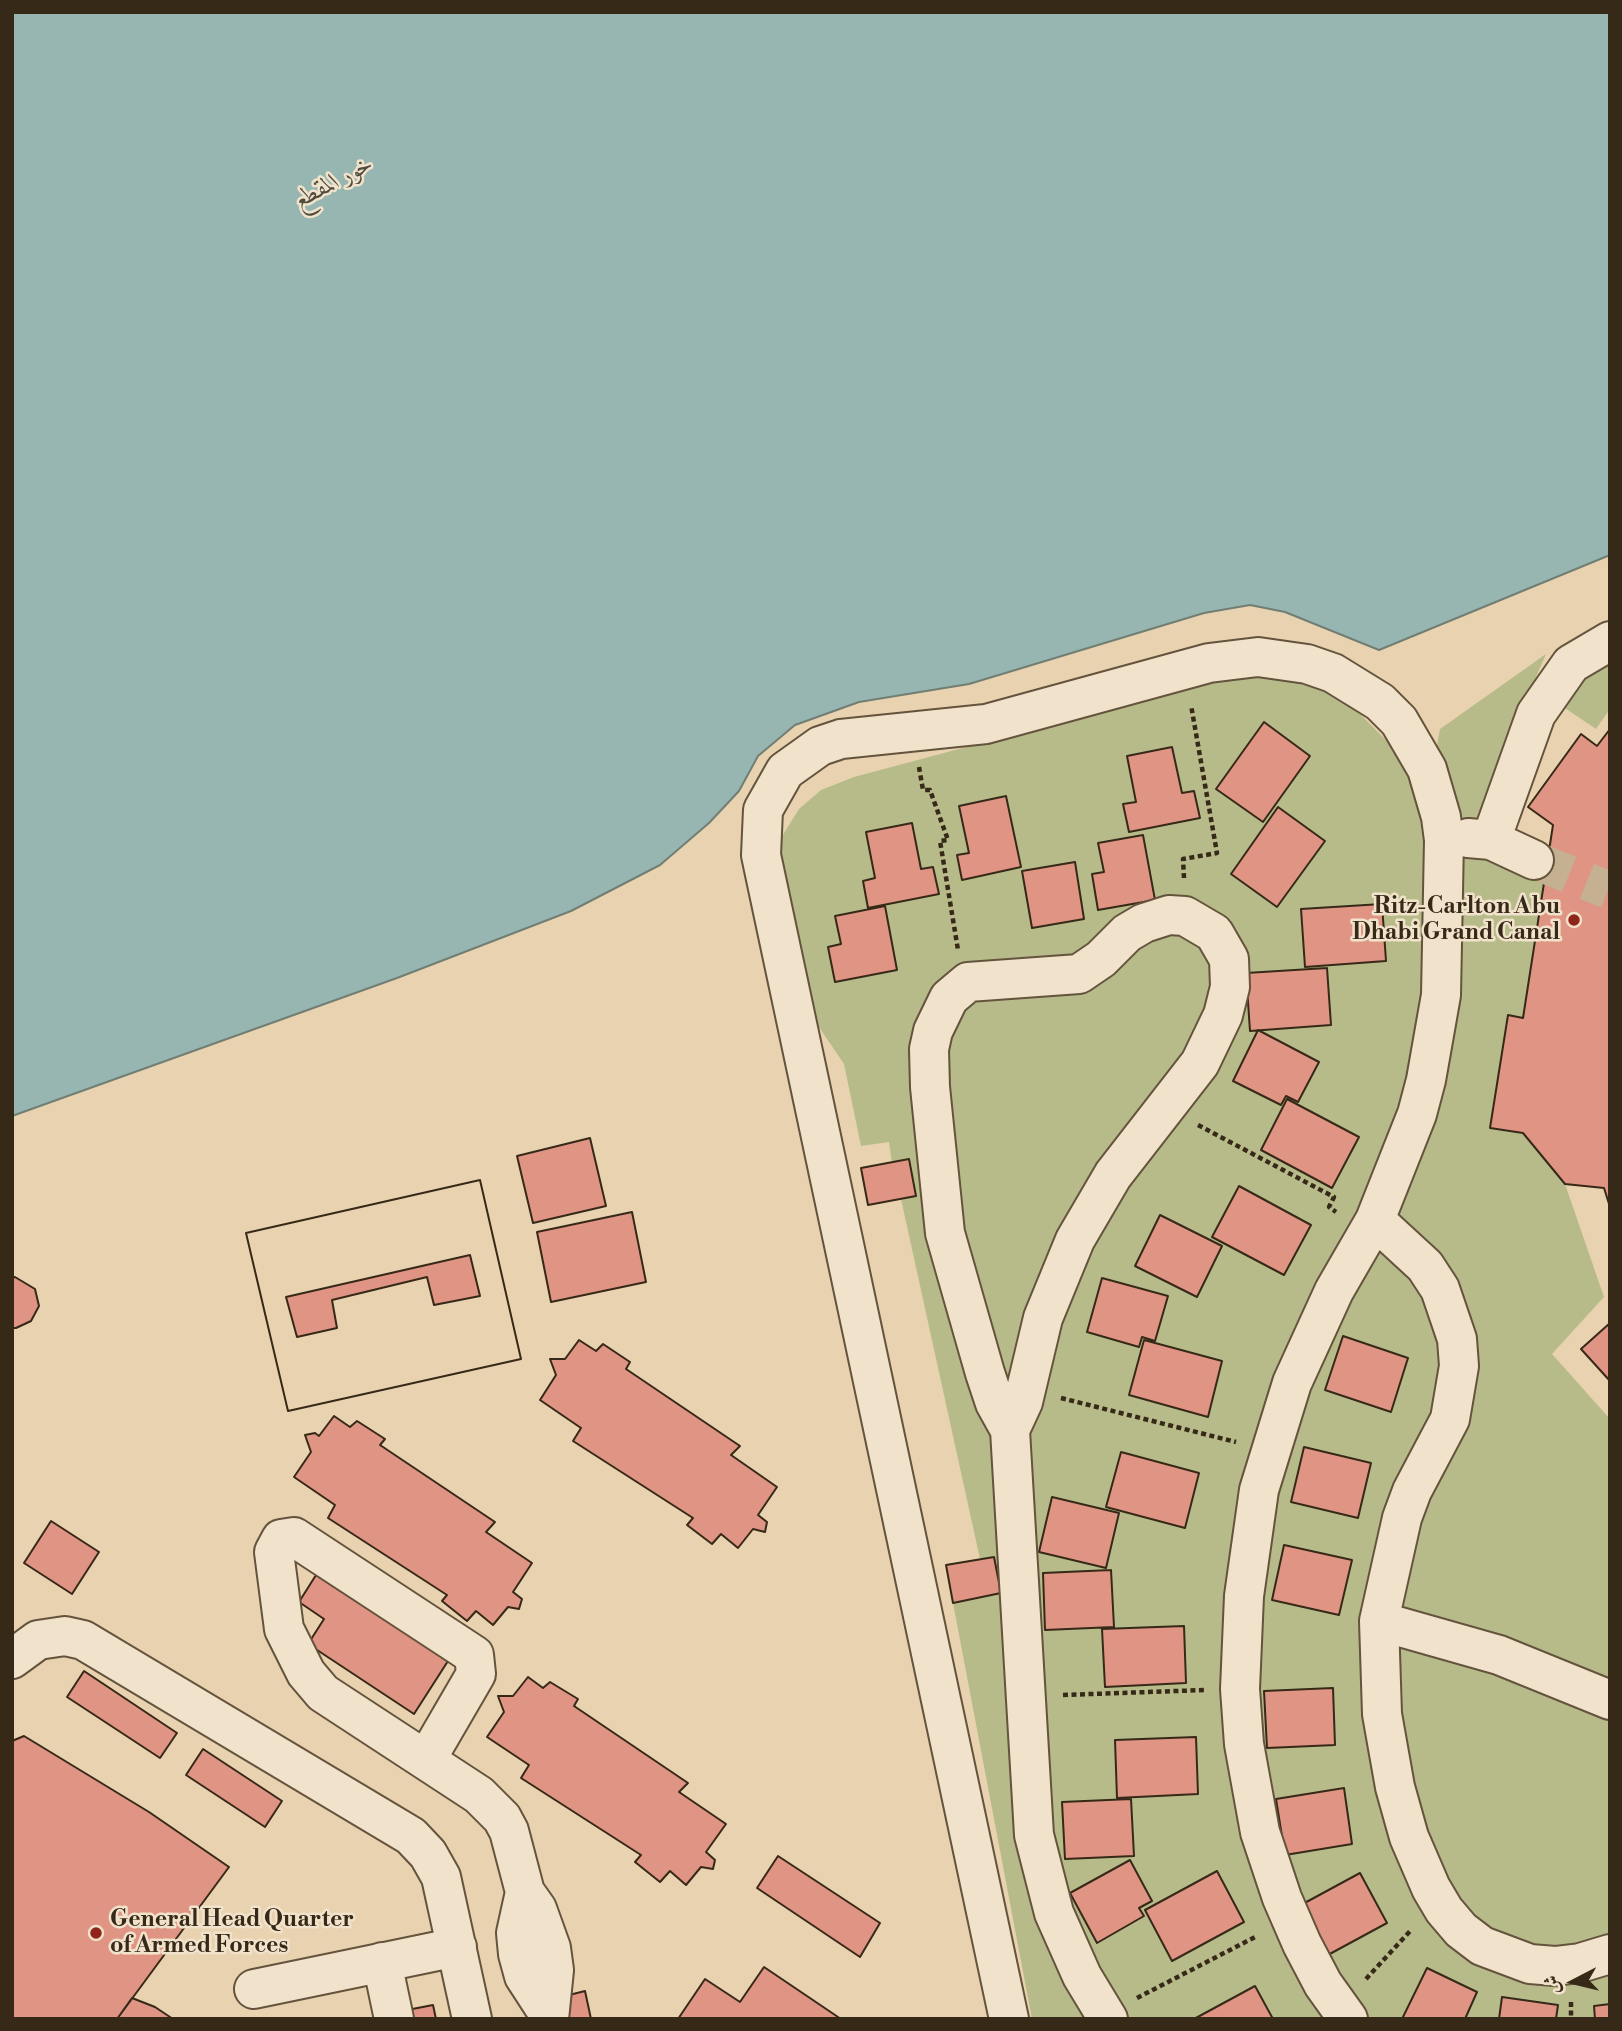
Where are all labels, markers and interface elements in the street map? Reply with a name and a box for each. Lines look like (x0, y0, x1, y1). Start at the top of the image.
water label: خور المقطع (289, 150, 379, 216)
place label: Ritz-Carlton Abu Dhabi Grand Canal (1352, 893, 1560, 947)
marker: Ritz-Carlton Abu Dhabi Grand Canal (1566, 912, 1582, 928)
place label: General Head Quarter of Armed Forces (110, 1906, 354, 1960)
marker: General Head Quarter of Armed Forces (88, 1925, 104, 1941)
north arrow (1538, 1947, 1608, 2017)
text: ش (1539, 1974, 1565, 1995)

